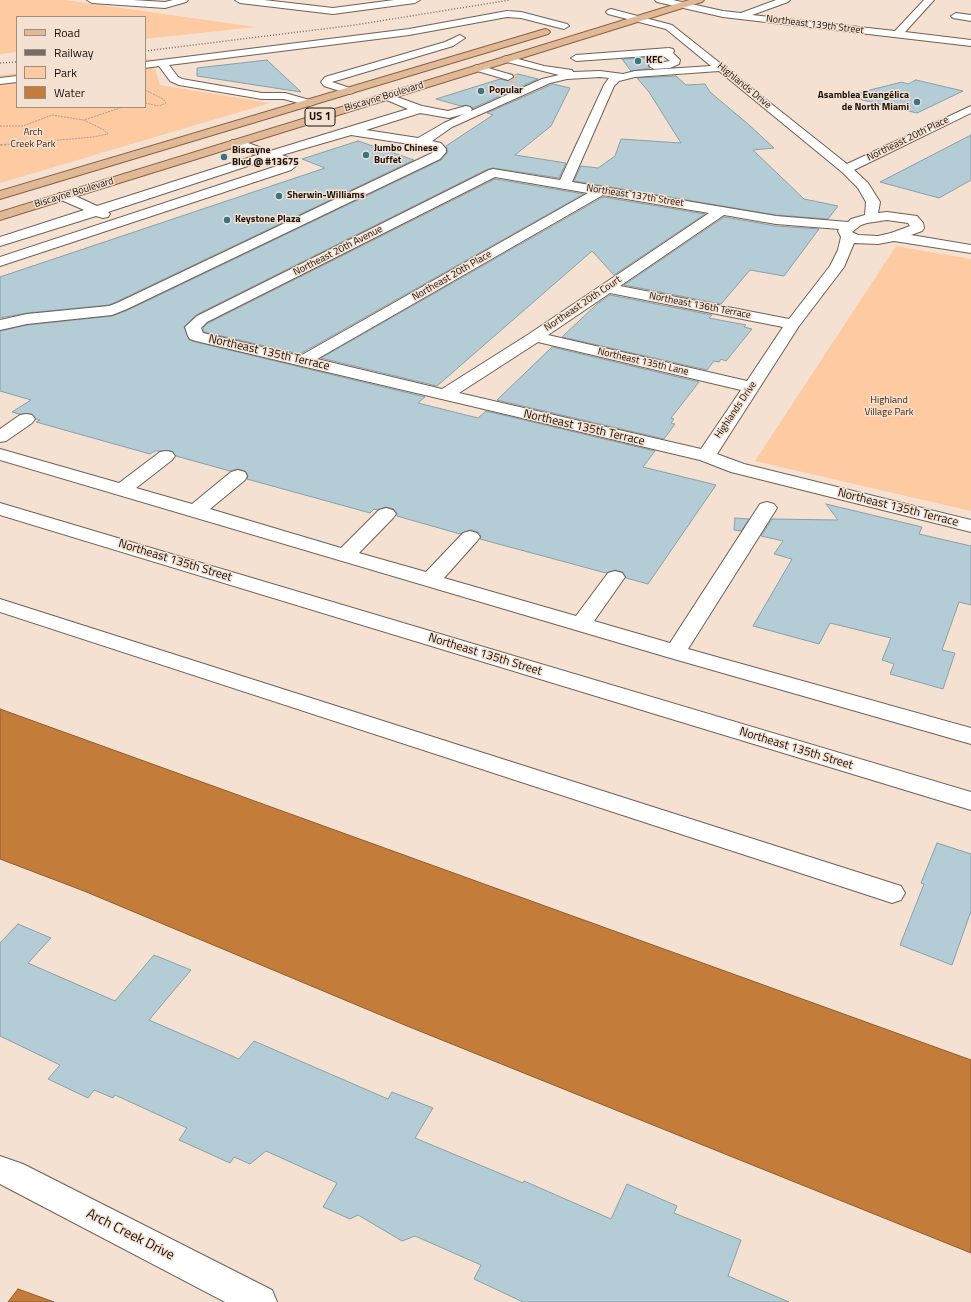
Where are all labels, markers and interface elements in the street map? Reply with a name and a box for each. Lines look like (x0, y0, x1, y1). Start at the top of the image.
street label: Northeast 139th Street (765, 13, 865, 37)
legend (16, 16, 146, 108)
text: Road (54, 23, 80, 42)
text: Railway (54, 43, 94, 62)
place label: KFC (646, 55, 663, 67)
marker: KFC (633, 56, 643, 66)
street label: Highlands Drive (715, 61, 773, 111)
text: Park (54, 63, 77, 82)
street label: Biscayne Boulevard (343, 79, 425, 115)
text: Water (54, 83, 85, 102)
place label: Popular (489, 85, 523, 97)
marker: Popular (476, 86, 486, 96)
place label: Asamblea Evangélica de North Miami (818, 90, 909, 114)
marker: Asamblea Evangélica de North Miami (912, 97, 922, 107)
road number: US 1 (305, 108, 335, 126)
street label: Northeast 20th Place (865, 114, 951, 164)
park label: Arch Creek Park (11, 127, 55, 150)
place label: Jumbo Chinese Buffet (374, 143, 438, 166)
place label: Biscayne Blvd @ #13675 (232, 145, 299, 168)
marker: Jumbo Chinese Buffet (361, 150, 371, 160)
marker: Biscayne Blvd @ #13675 (219, 152, 229, 162)
street label: Biscayne Boulevard (33, 175, 115, 211)
street label: Northeast 137th Street (585, 182, 685, 210)
place label: Sherwin-Williams (287, 190, 365, 202)
marker: Sherwin-Williams (274, 191, 284, 201)
place label: Keystone Plaza (235, 214, 301, 226)
marker: Keystone Plaza (222, 215, 232, 225)
street label: Northeast 20th Avenue (291, 223, 385, 279)
street label: Northeast 20th Place (410, 248, 494, 304)
street label: Northeast 20th Court (542, 274, 624, 334)
street label: Northeast 136th Terrace (648, 290, 752, 322)
street label: Northeast 135th Terrace (207, 332, 331, 374)
street label: Northeast 135th Lane (596, 346, 690, 378)
street label: Highlands Drive (713, 379, 759, 441)
park label: Highland Village Park (864, 395, 914, 418)
street label: Northeast 135th Terrace (522, 407, 646, 449)
street label: Northeast 135th Terrace (836, 486, 960, 530)
street label: Northeast 135th Street (116, 537, 234, 585)
street label: Northeast 135th Street (426, 631, 544, 679)
street label: Northeast 135th Street (737, 725, 855, 773)
street label: Arch Creek Drive (83, 1206, 177, 1264)

